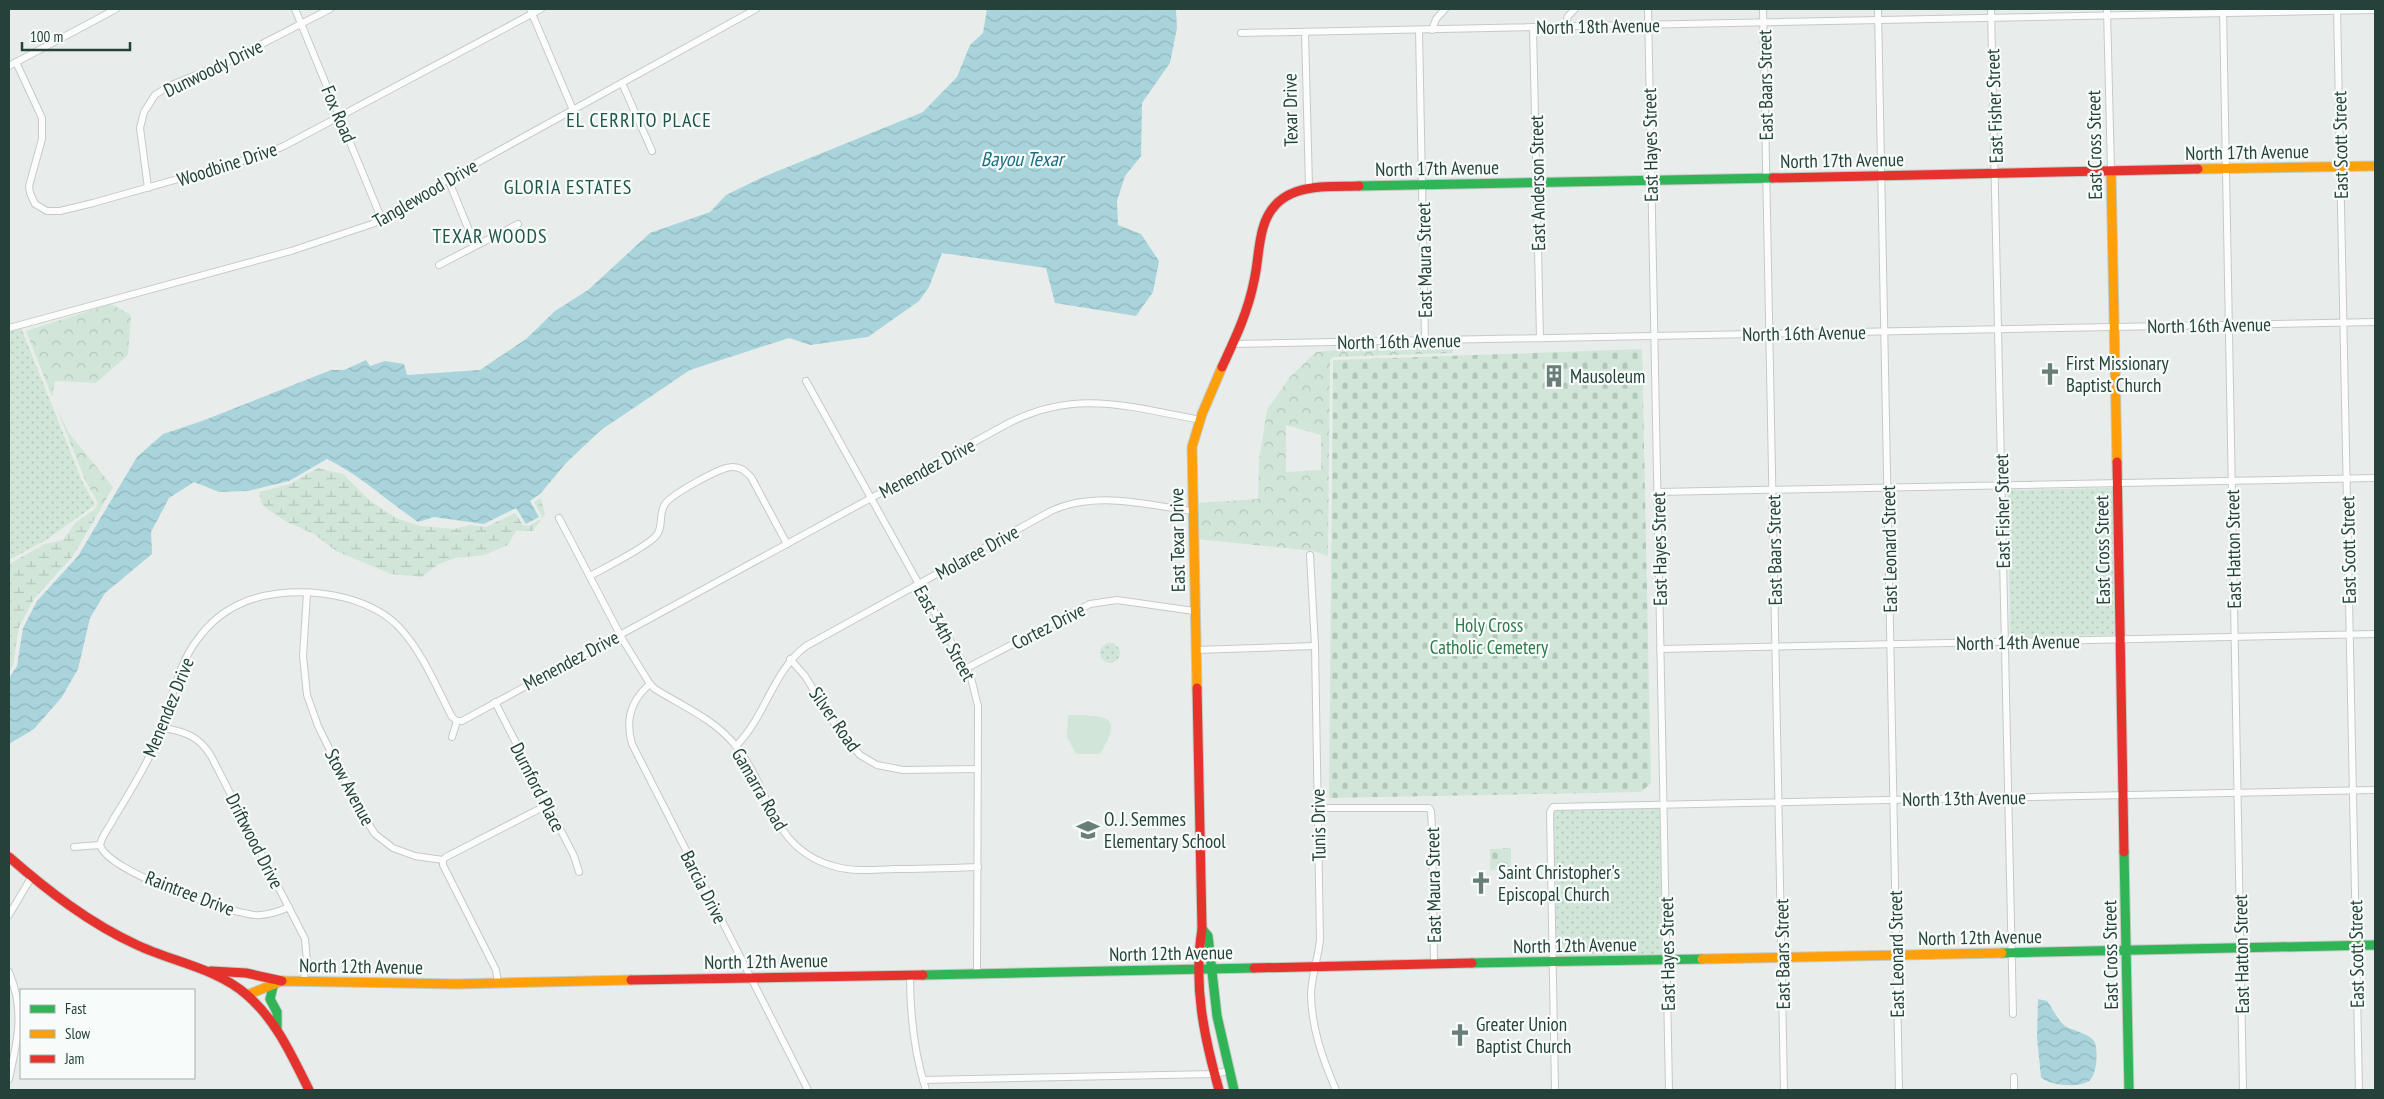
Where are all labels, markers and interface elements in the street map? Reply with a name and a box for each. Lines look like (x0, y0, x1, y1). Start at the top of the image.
street label: North 18th Avenue (1536, 13, 1660, 39)
scale bar (22, 20, 130, 52)
text: 100 m (30, 27, 63, 46)
street label: East Baars Street (1752, 29, 1778, 140)
street label: Dunwoody Drive (159, 34, 267, 102)
street label: East Fisher Street (1980, 48, 2008, 164)
street label: Texar Drive (1277, 73, 1303, 147)
street label: Fox Road (316, 82, 362, 146)
street label: East Hayes Street (1637, 87, 1663, 202)
street label: East Cross Street (2081, 89, 2107, 200)
street label: East Scott Street (2327, 90, 2353, 199)
district label: EL CERRITO PLACE (566, 107, 712, 133)
street label: East Anderson Street (1524, 114, 1550, 251)
street label: Woodbine Drive (174, 136, 280, 191)
street label: North 17th Avenue (2185, 139, 2309, 165)
water label: Bayou Texar (981, 146, 1066, 172)
street label: North 17th Avenue (1780, 147, 1904, 173)
street label: Tanglewood Drive (368, 153, 482, 233)
street label: North 17th Avenue (1375, 155, 1499, 181)
district label: GLORIA ESTATES (504, 174, 632, 200)
street label: East Maura Street (1411, 201, 1437, 318)
district label: TEXAR WOODS (432, 223, 548, 249)
street label: North 16th Avenue (2147, 312, 2271, 338)
street label: North 16th Avenue (1742, 320, 1866, 346)
street label: North 16th Avenue (1337, 328, 1461, 354)
place label: First Missionary Baptist Church (2066, 351, 2169, 397)
church icon: First Missionary Baptist Church (2037, 361, 2063, 387)
building icon: Mausoleum (1541, 363, 1567, 389)
place label: Mausoleum (1570, 364, 1645, 388)
street label: Menendez Drive (875, 433, 979, 503)
street label: East Fisher Street (1989, 453, 2015, 568)
street label: East Leonard Street (1876, 484, 1902, 613)
street label: East Texar Drive (1164, 488, 1190, 592)
street label: East Hatton Street (2220, 488, 2246, 609)
street label: East Hayes Street (1646, 491, 1672, 606)
street label: East Baars Street (1761, 494, 1787, 605)
street label: East Cross Street (2089, 494, 2115, 605)
street label: East Scott Street (2335, 495, 2361, 604)
street label: Molaree Drive (931, 519, 1023, 585)
street label: East 34th Street (909, 581, 981, 686)
street label: Cortez Drive (1007, 597, 1089, 655)
park label: Holy Cross Catholic Cemetery (1430, 613, 1549, 659)
street label: Menendez Drive (519, 625, 623, 695)
street label: North 14th Avenue (1956, 629, 2080, 655)
street label: Menendez Drive (137, 654, 199, 760)
street label: Silver Road (804, 682, 866, 756)
street label: Durnford Place (505, 738, 571, 836)
street label: Gamarra Road (727, 743, 793, 835)
street label: Stow Avenue (320, 744, 380, 830)
street label: North 13th Avenue (1902, 785, 2026, 811)
street label: Tunis Drive (1305, 788, 1331, 861)
street label: Driftwood Drive (221, 789, 289, 893)
place label: O. J. Semmes Elementary School (1104, 807, 1226, 853)
school or university icon: O. J. Semmes Elementary School (1075, 817, 1101, 843)
street label: East Maura Street (1420, 826, 1446, 943)
street label: Barcia Drive (675, 846, 733, 928)
place label: Saint Christopher's Episcopal Church (1498, 860, 1620, 906)
street label: Raintree Drive (142, 865, 238, 921)
church icon: Saint Christopher's Episcopal Church (1468, 870, 1494, 896)
street label: East Leonard Street (1883, 889, 1909, 1018)
street label: East Hatton Street (2228, 893, 2254, 1014)
street label: East Hayes Street (1654, 896, 1680, 1011)
street label: East Baars Street (1769, 898, 1795, 1009)
street label: East Cross Street (2097, 899, 2123, 1010)
street label: East Scott Street (2343, 899, 2369, 1008)
street label: North 12th Avenue (1918, 924, 2042, 950)
street label: North 12th Avenue (1513, 932, 1637, 958)
street label: North 12th Avenue (1109, 940, 1233, 966)
street label: North 12th Avenue (704, 948, 828, 974)
street label: North 12th Avenue (299, 953, 423, 979)
legend (20, 989, 195, 1079)
text: Fast (65, 999, 86, 1018)
place label: Greater Union Baptist Church (1476, 1012, 1571, 1058)
church icon: Greater Union Baptist Church (1447, 1022, 1473, 1048)
text: Slow (65, 1024, 90, 1043)
text: Jam (64, 1049, 84, 1068)

